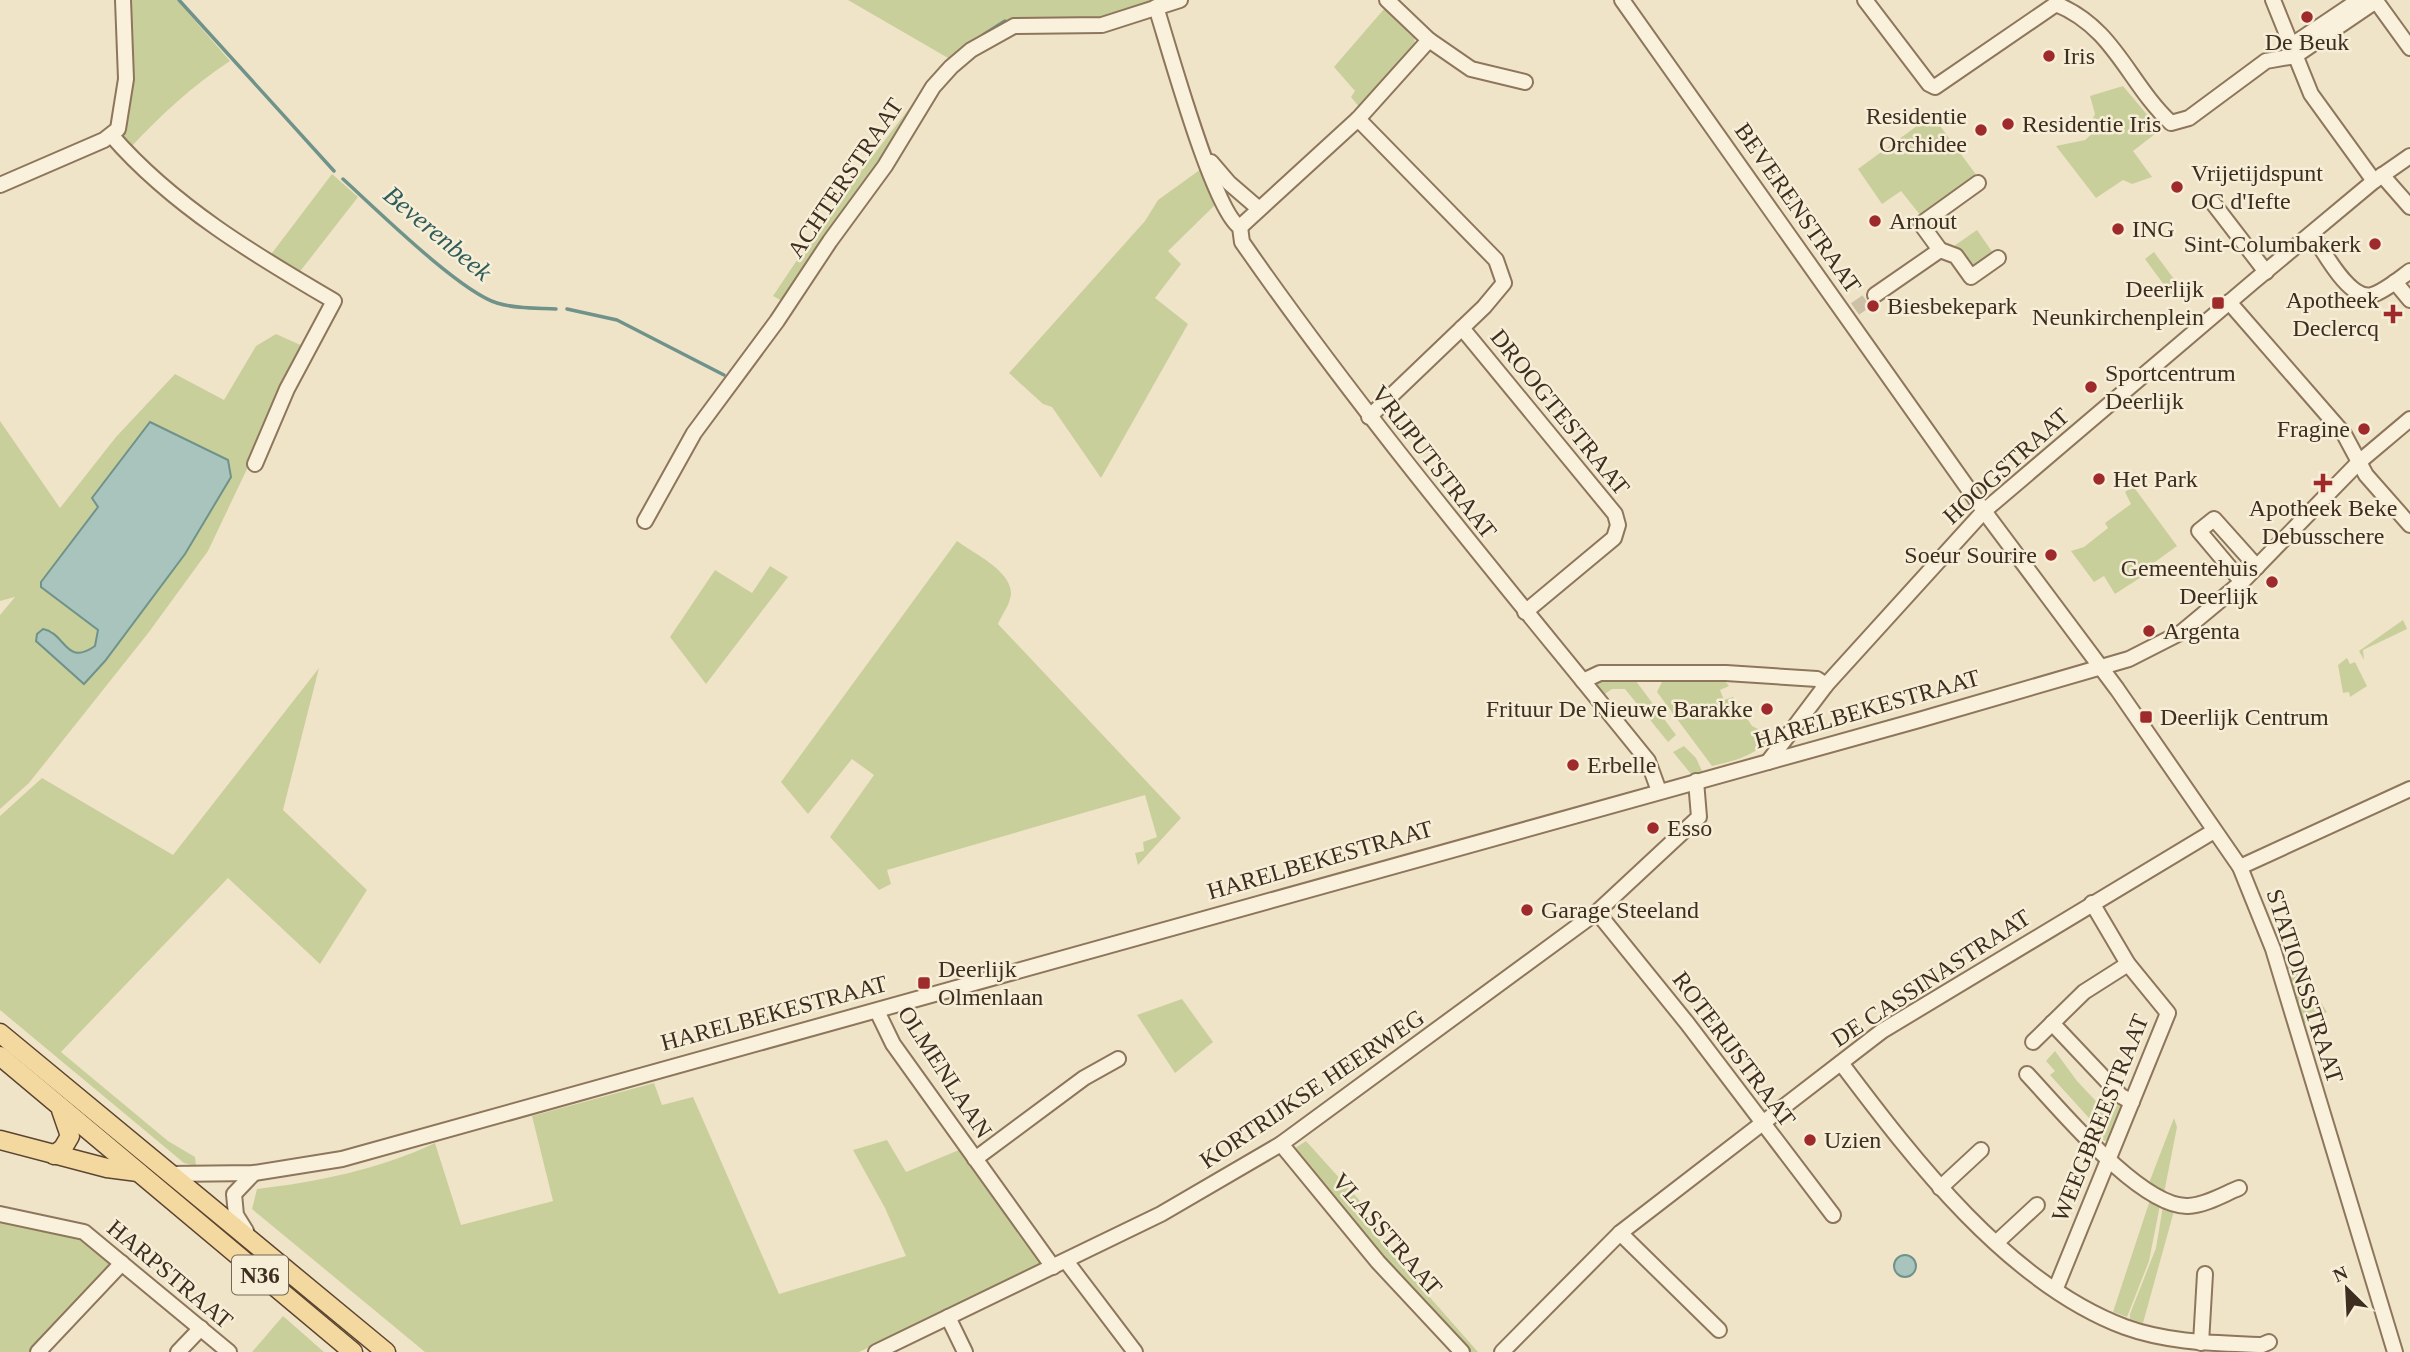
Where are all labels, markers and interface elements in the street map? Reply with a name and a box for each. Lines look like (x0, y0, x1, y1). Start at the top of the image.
marker: De Beuk (2299, 9, 2315, 25)
place label: De Beuk (2265, 29, 2349, 55)
place label: Iris (2063, 43, 2095, 69)
marker: Iris (2041, 48, 2057, 64)
street label: ACHTERSTRAAT (782, 93, 908, 263)
place label: Residentie Orchidee (1866, 103, 1967, 157)
place label: Residentie Iris (2022, 111, 2161, 137)
marker: Residentie Iris (2000, 116, 2016, 132)
street label: BEVERENSTRAAT (1730, 118, 1867, 298)
marker: Residentie Orchidee (1973, 122, 1989, 138)
place label: Vrijetijdspunt OC d'Iefte (2191, 160, 2323, 214)
marker: Vrijetijdspunt OC d'Iefte (2169, 179, 2185, 195)
water label: Beverenbeek (378, 180, 498, 287)
place label: Arnout (1889, 208, 1957, 234)
marker: Arnout (1867, 213, 1883, 229)
place label: ING (2132, 216, 2175, 242)
marker: ING (2110, 221, 2126, 237)
place label: Sint-Columbakerk (2184, 231, 2361, 257)
marker: Sint-Columbakerk (2367, 236, 2383, 252)
place label: Deerlijk Neunkirchenplein (2032, 276, 2204, 330)
place label: Apotheek Declercq (2286, 287, 2379, 341)
place label: Biesbekepark (1887, 293, 2018, 319)
marker: Deerlijk Neunkirchenplein (2210, 295, 2226, 311)
marker: Biesbekepark (1865, 298, 1881, 314)
marker: Apotheek Declercq (2385, 306, 2401, 322)
street label: DROOGTESTRAAT (1485, 324, 1635, 500)
place label: Sportcentrum Deerlijk (2105, 360, 2236, 414)
marker: Sportcentrum Deerlijk (2083, 379, 2099, 395)
street label: VRIJPUTSTRAAT (1366, 380, 1502, 544)
street label: HOOGSTRAAT (1938, 403, 2074, 529)
place label: Fragine (2277, 416, 2350, 442)
marker: Fragine (2356, 421, 2372, 437)
place label: Het Park (2113, 466, 2198, 492)
marker: Het Park (2091, 471, 2107, 487)
marker: Apotheek Beke Debusschere (2315, 475, 2331, 491)
place label: Apotheek Beke Debusschere (2249, 495, 2397, 549)
place label: Soeur Sourire (1904, 542, 2037, 568)
marker: Soeur Sourire (2043, 547, 2059, 563)
place label: Gemeentehuis Deerlijk (2121, 555, 2258, 609)
marker: Gemeentehuis Deerlijk (2264, 574, 2280, 590)
place label: Argenta (2163, 618, 2240, 644)
marker: Argenta (2141, 623, 2157, 639)
street label: HARELBEKESTRAAT (1751, 664, 1983, 754)
place label: Frituur De Nieuwe Barakke (1486, 696, 1753, 722)
marker: Frituur De Nieuwe Barakke (1759, 701, 1775, 717)
place label: Deerlijk Centrum (2160, 704, 2329, 730)
marker: Deerlijk Centrum (2138, 709, 2154, 725)
place label: Erbelle (1587, 752, 1656, 778)
marker: Erbelle (1565, 757, 1581, 773)
street label: HARELBEKESTRAAT (1204, 815, 1436, 905)
place label: Esso (1667, 815, 1712, 841)
marker: Esso (1645, 820, 1661, 836)
street label: STATIONSSTRAAT (2261, 886, 2349, 1086)
place label: Garage Steeland (1541, 897, 1699, 923)
marker: Garage Steeland (1519, 902, 1535, 918)
street label: DE CASSINASTRAAT (1827, 904, 2035, 1052)
place label: Deerlijk Olmenlaan (938, 956, 1043, 1010)
street label: ROTERIJSTRAAT (1667, 967, 1801, 1132)
street label: HARELBEKESTRAAT (658, 970, 890, 1056)
marker: Deerlijk Olmenlaan (916, 975, 932, 991)
street label: OLMENLAAN (893, 1001, 997, 1143)
street label: KORTRIJKSE HEERWEG (1195, 1004, 1429, 1174)
street label: WEEGBREESTRAAT (2046, 1010, 2154, 1225)
place label: Uzien (1824, 1127, 1881, 1153)
marker: Uzien (1802, 1132, 1818, 1148)
street label: VLASSTRAAT (1327, 1168, 1447, 1301)
street label: HARPSTRAAT (102, 1214, 238, 1334)
north arrow (2312, 1254, 2382, 1324)
road number: N36 (232, 1256, 288, 1294)
text: N (2330, 1261, 2351, 1286)

